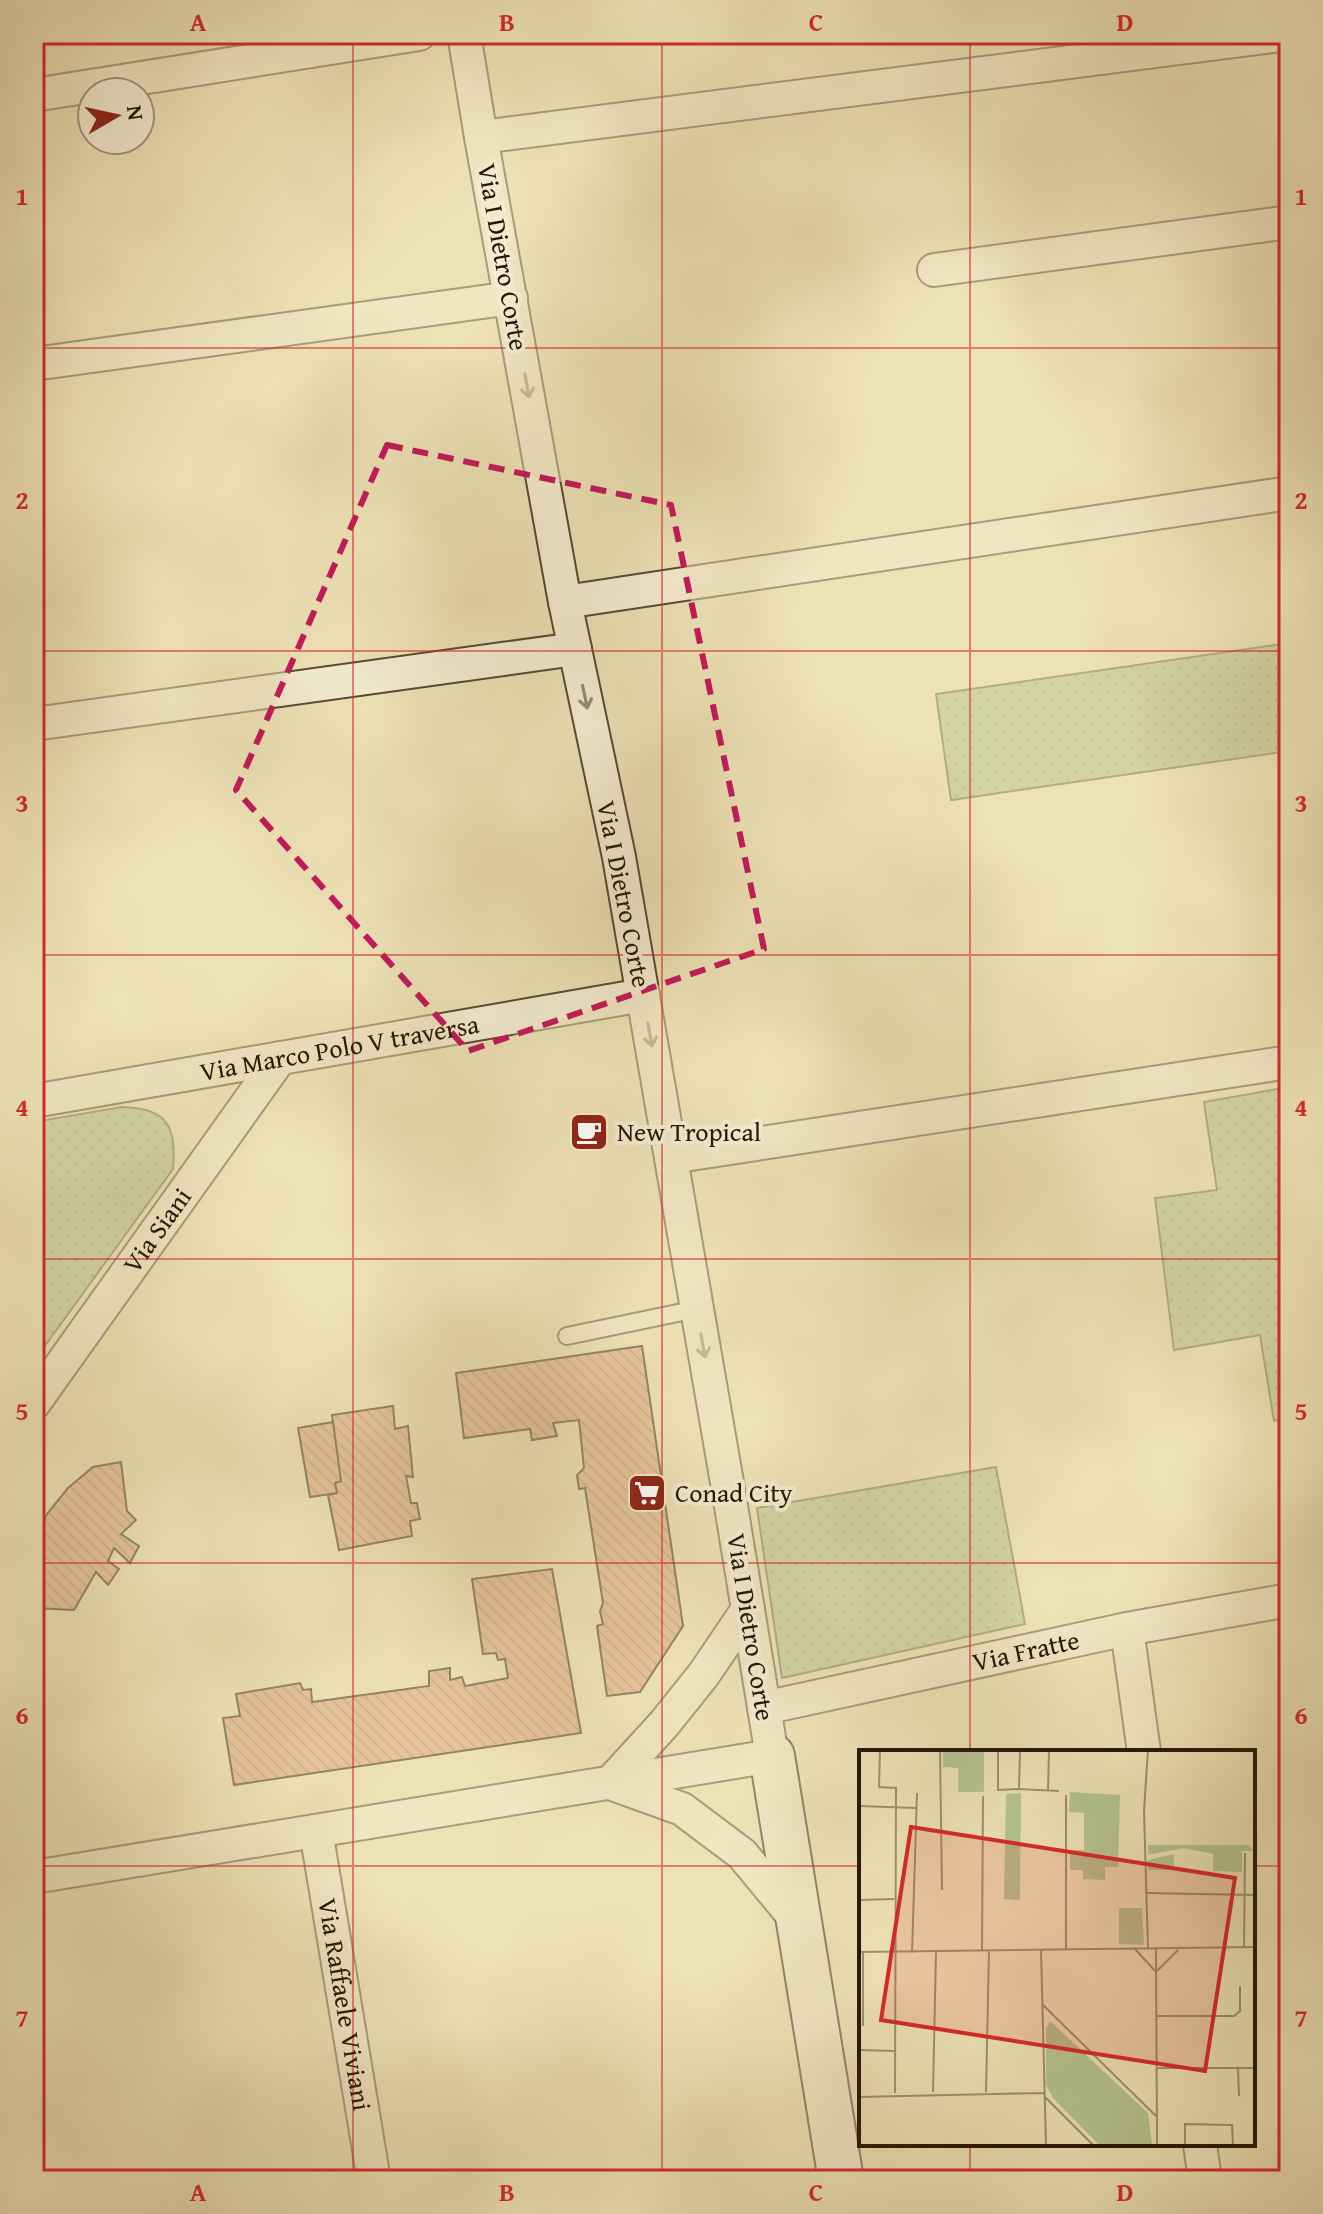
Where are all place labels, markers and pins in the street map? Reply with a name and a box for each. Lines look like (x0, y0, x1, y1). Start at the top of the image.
cafe icon: New Tropical (568, 1111, 610, 1153)
place label: New Tropical (617, 1112, 761, 1151)
supermarket icon: Conad City (626, 1472, 668, 1514)
place label: Conad City (675, 1473, 792, 1512)

